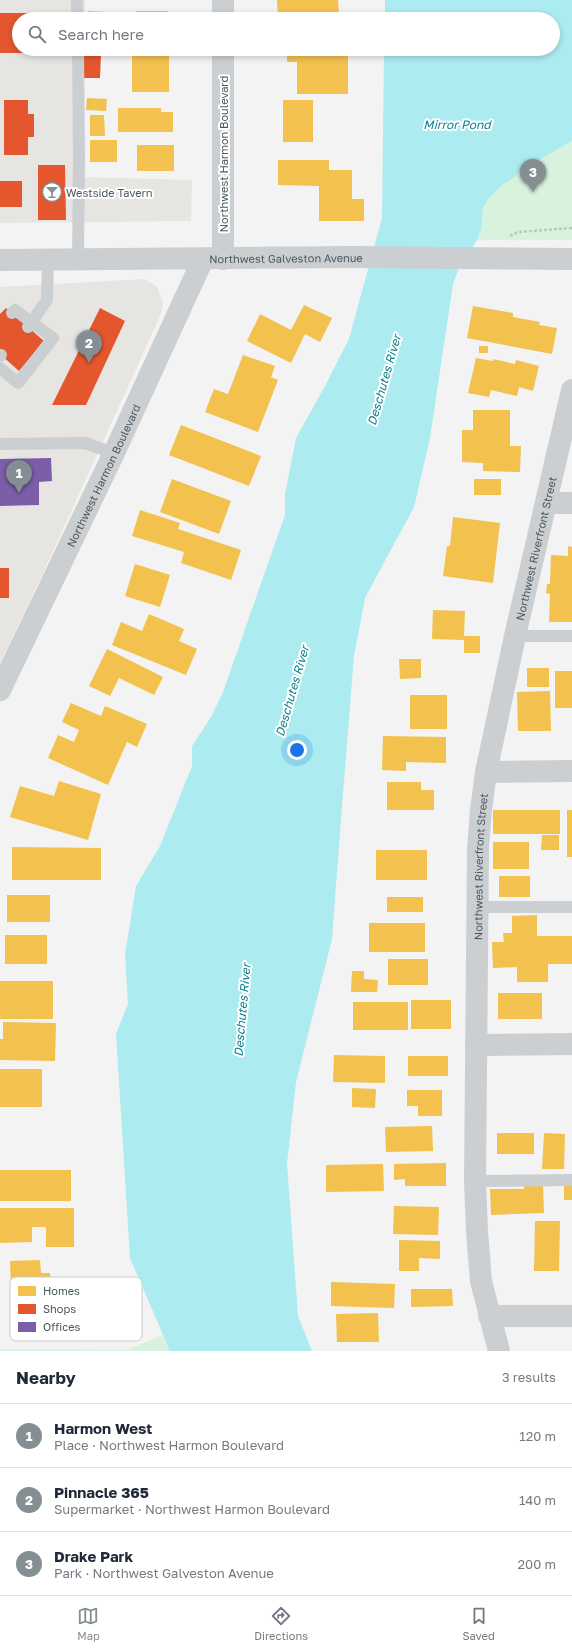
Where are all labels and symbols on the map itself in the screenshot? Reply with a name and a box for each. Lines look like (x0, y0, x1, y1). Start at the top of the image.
street label: Northwest Harmon Boulevard (217, 76, 230, 232)
water label: Mirror Pond (423, 117, 492, 132)
pin: 3 (520, 159, 546, 192)
bar icon: Westside Tavern (41, 181, 63, 203)
place label: Westside Tavern (66, 186, 153, 199)
street label: Northwest Galveston Avenue (209, 250, 363, 265)
pin: 2 (76, 330, 102, 363)
water label: Deschutes River (364, 331, 405, 427)
street label: Northwest Harmon Boulevard (63, 402, 142, 549)
pin: 1 (6, 460, 32, 493)
street label: Northwest Riverfront Street (512, 475, 558, 622)
water label: Deschutes River (272, 642, 313, 738)
your location (287, 740, 307, 760)
street label: Northwest Riverfront Street (471, 792, 490, 940)
water label: Deschutes River (230, 960, 254, 1057)
legend (10, 1277, 142, 1341)
text: Homes (43, 1284, 80, 1297)
text: Shops (43, 1302, 76, 1315)
text: Offices (43, 1320, 81, 1333)

